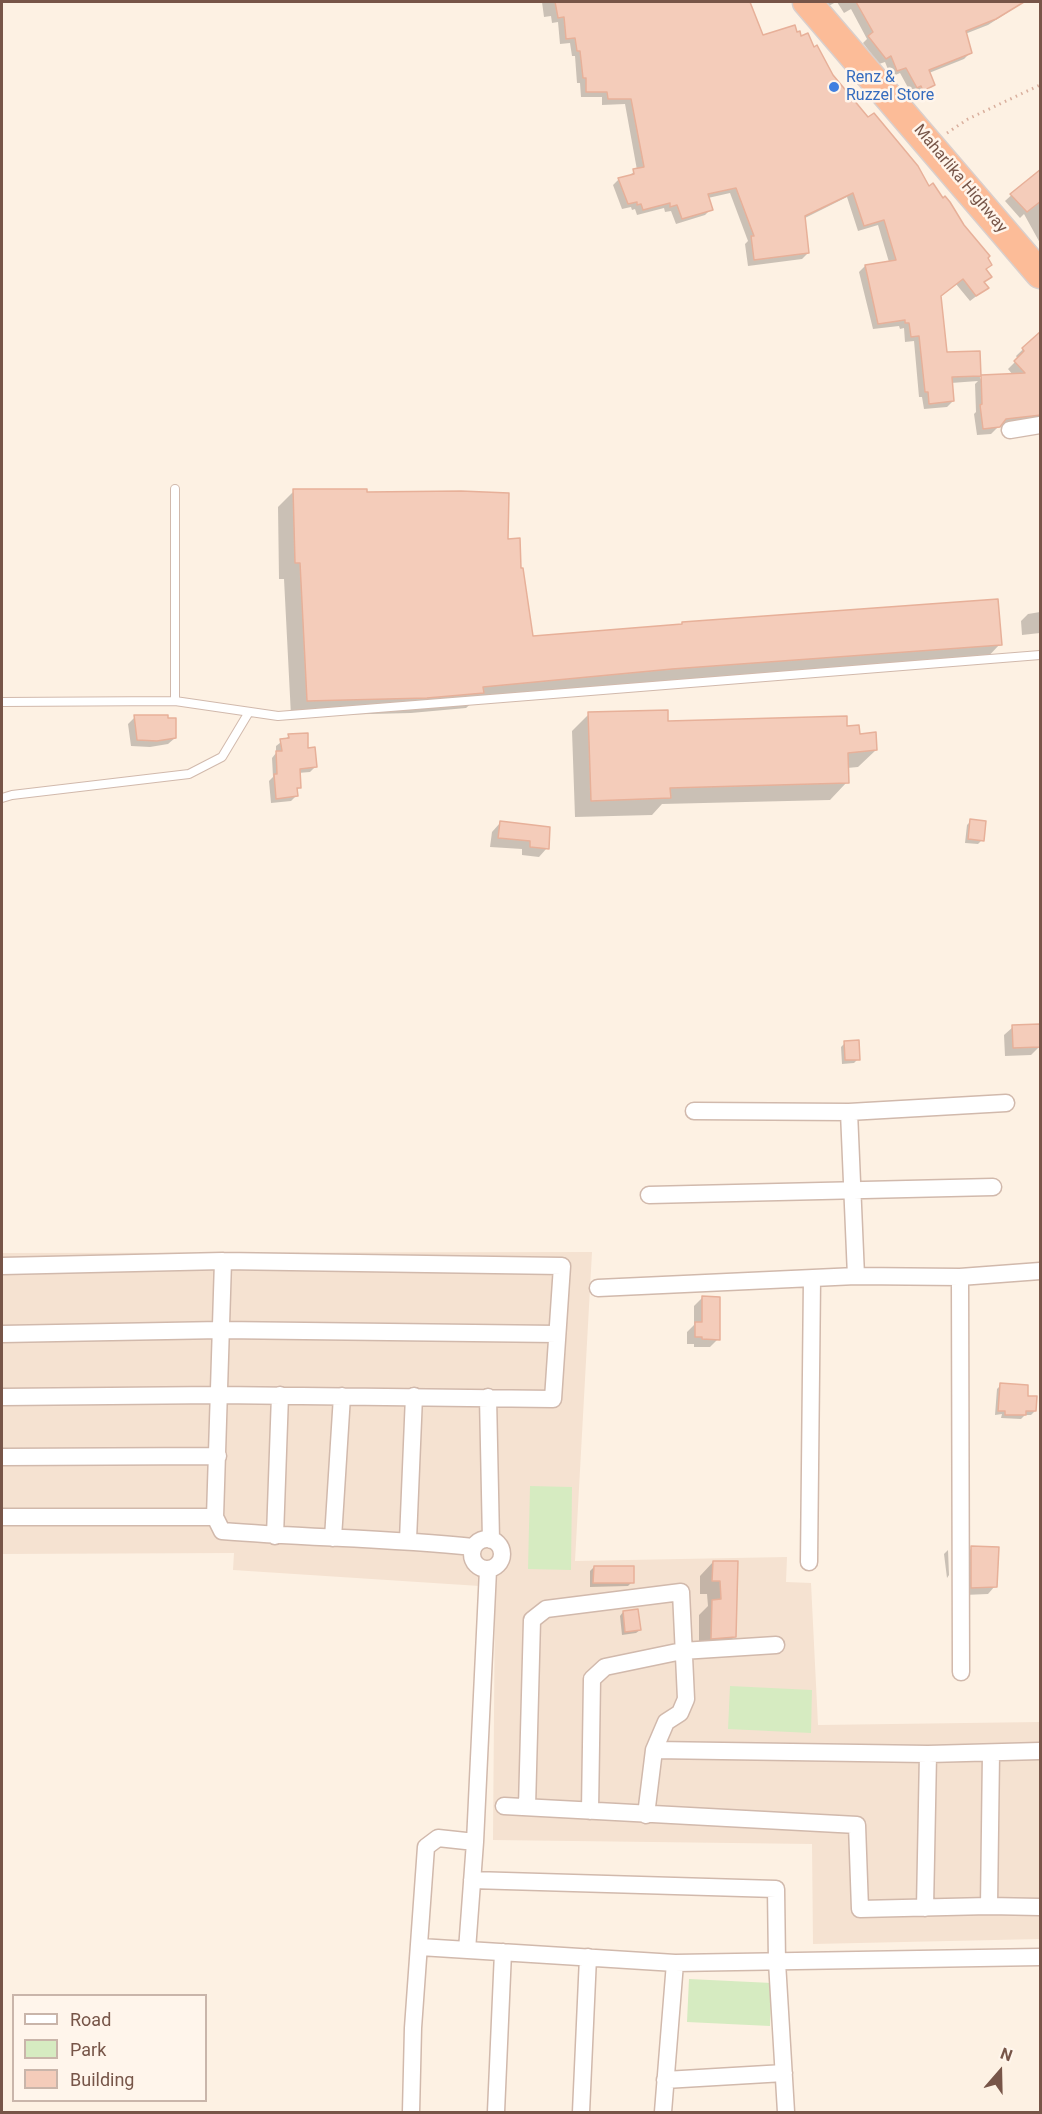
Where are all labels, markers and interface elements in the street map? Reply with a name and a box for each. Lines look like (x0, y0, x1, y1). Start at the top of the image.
place label: Renz & Ruzzel Store (846, 68, 934, 106)
marker: Renz & Ruzzel Store (827, 80, 841, 94)
street label: Maharlika Highway (909, 121, 1011, 237)
legend (12, 1994, 207, 2102)
text: Road (70, 2009, 111, 2030)
text: Park (70, 2039, 106, 2060)
north arrow (970, 2042, 1030, 2102)
text: N (998, 2044, 1015, 2065)
text: Building (70, 2069, 134, 2090)

